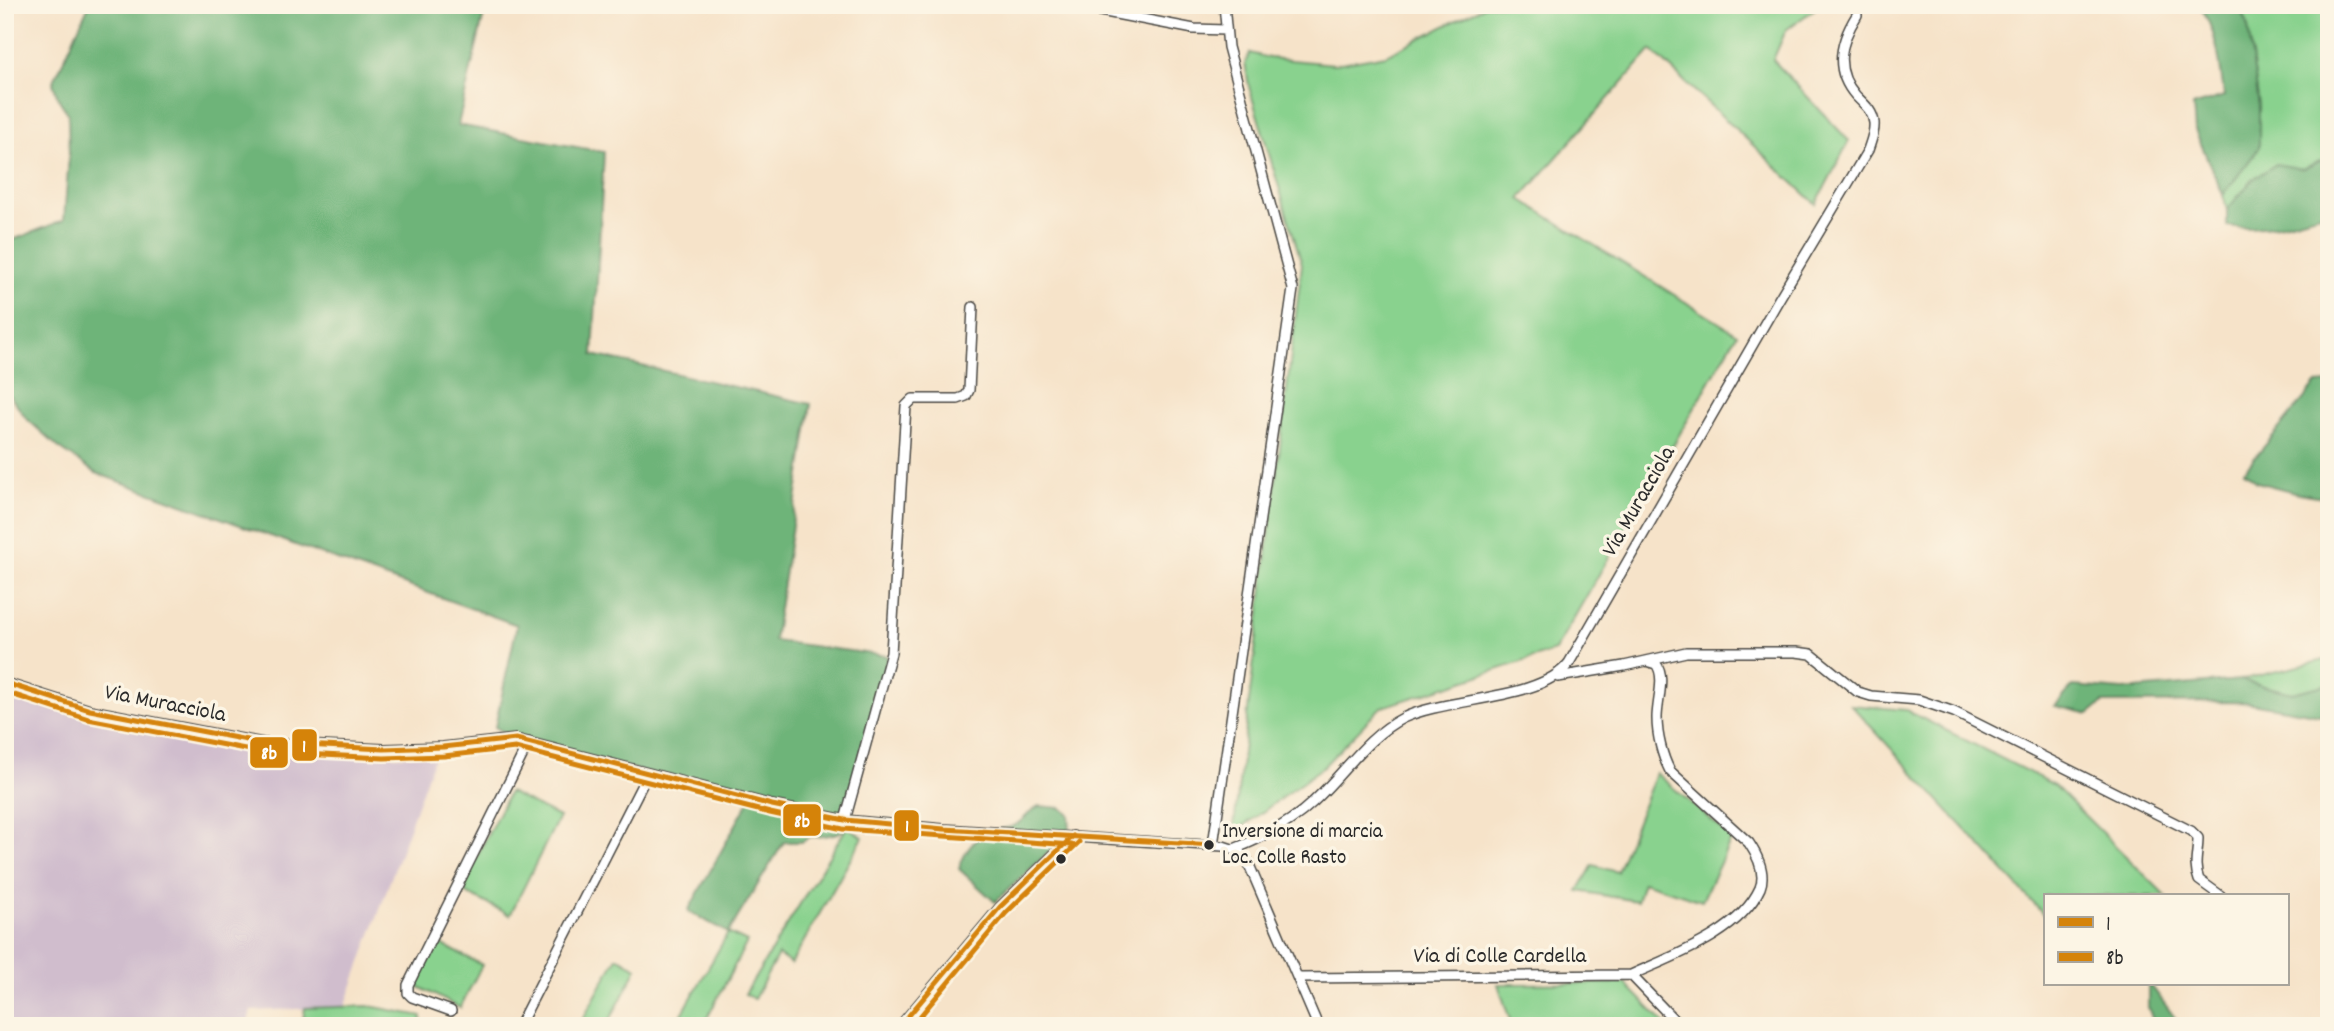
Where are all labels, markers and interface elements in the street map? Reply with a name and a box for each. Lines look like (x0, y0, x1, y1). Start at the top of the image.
street label: Via Muracciola (1595, 439, 1686, 564)
street label: Via Muracciola (101, 677, 230, 733)
line badge: 1 (291, 728, 318, 762)
text: 1 (302, 735, 306, 762)
line badge: 8b (249, 736, 289, 769)
text: 8b (261, 742, 277, 769)
line badge: 8b (782, 803, 822, 837)
line badge: 1 (893, 809, 920, 842)
text: 8b (794, 810, 810, 837)
text: 1 (905, 815, 909, 842)
place label: Inversione di marcia Loc. Colle Rasto (1222, 818, 1384, 874)
marker: Inversione di marcia Loc. Colle Rasto (1202, 838, 1216, 852)
unlabelled marker (1054, 852, 1068, 866)
legend (2044, 894, 2288, 986)
text: 1 (2106, 911, 2111, 941)
street label: Via di Colle Cardella (1414, 941, 1588, 974)
text: 8b (2106, 945, 2124, 975)

